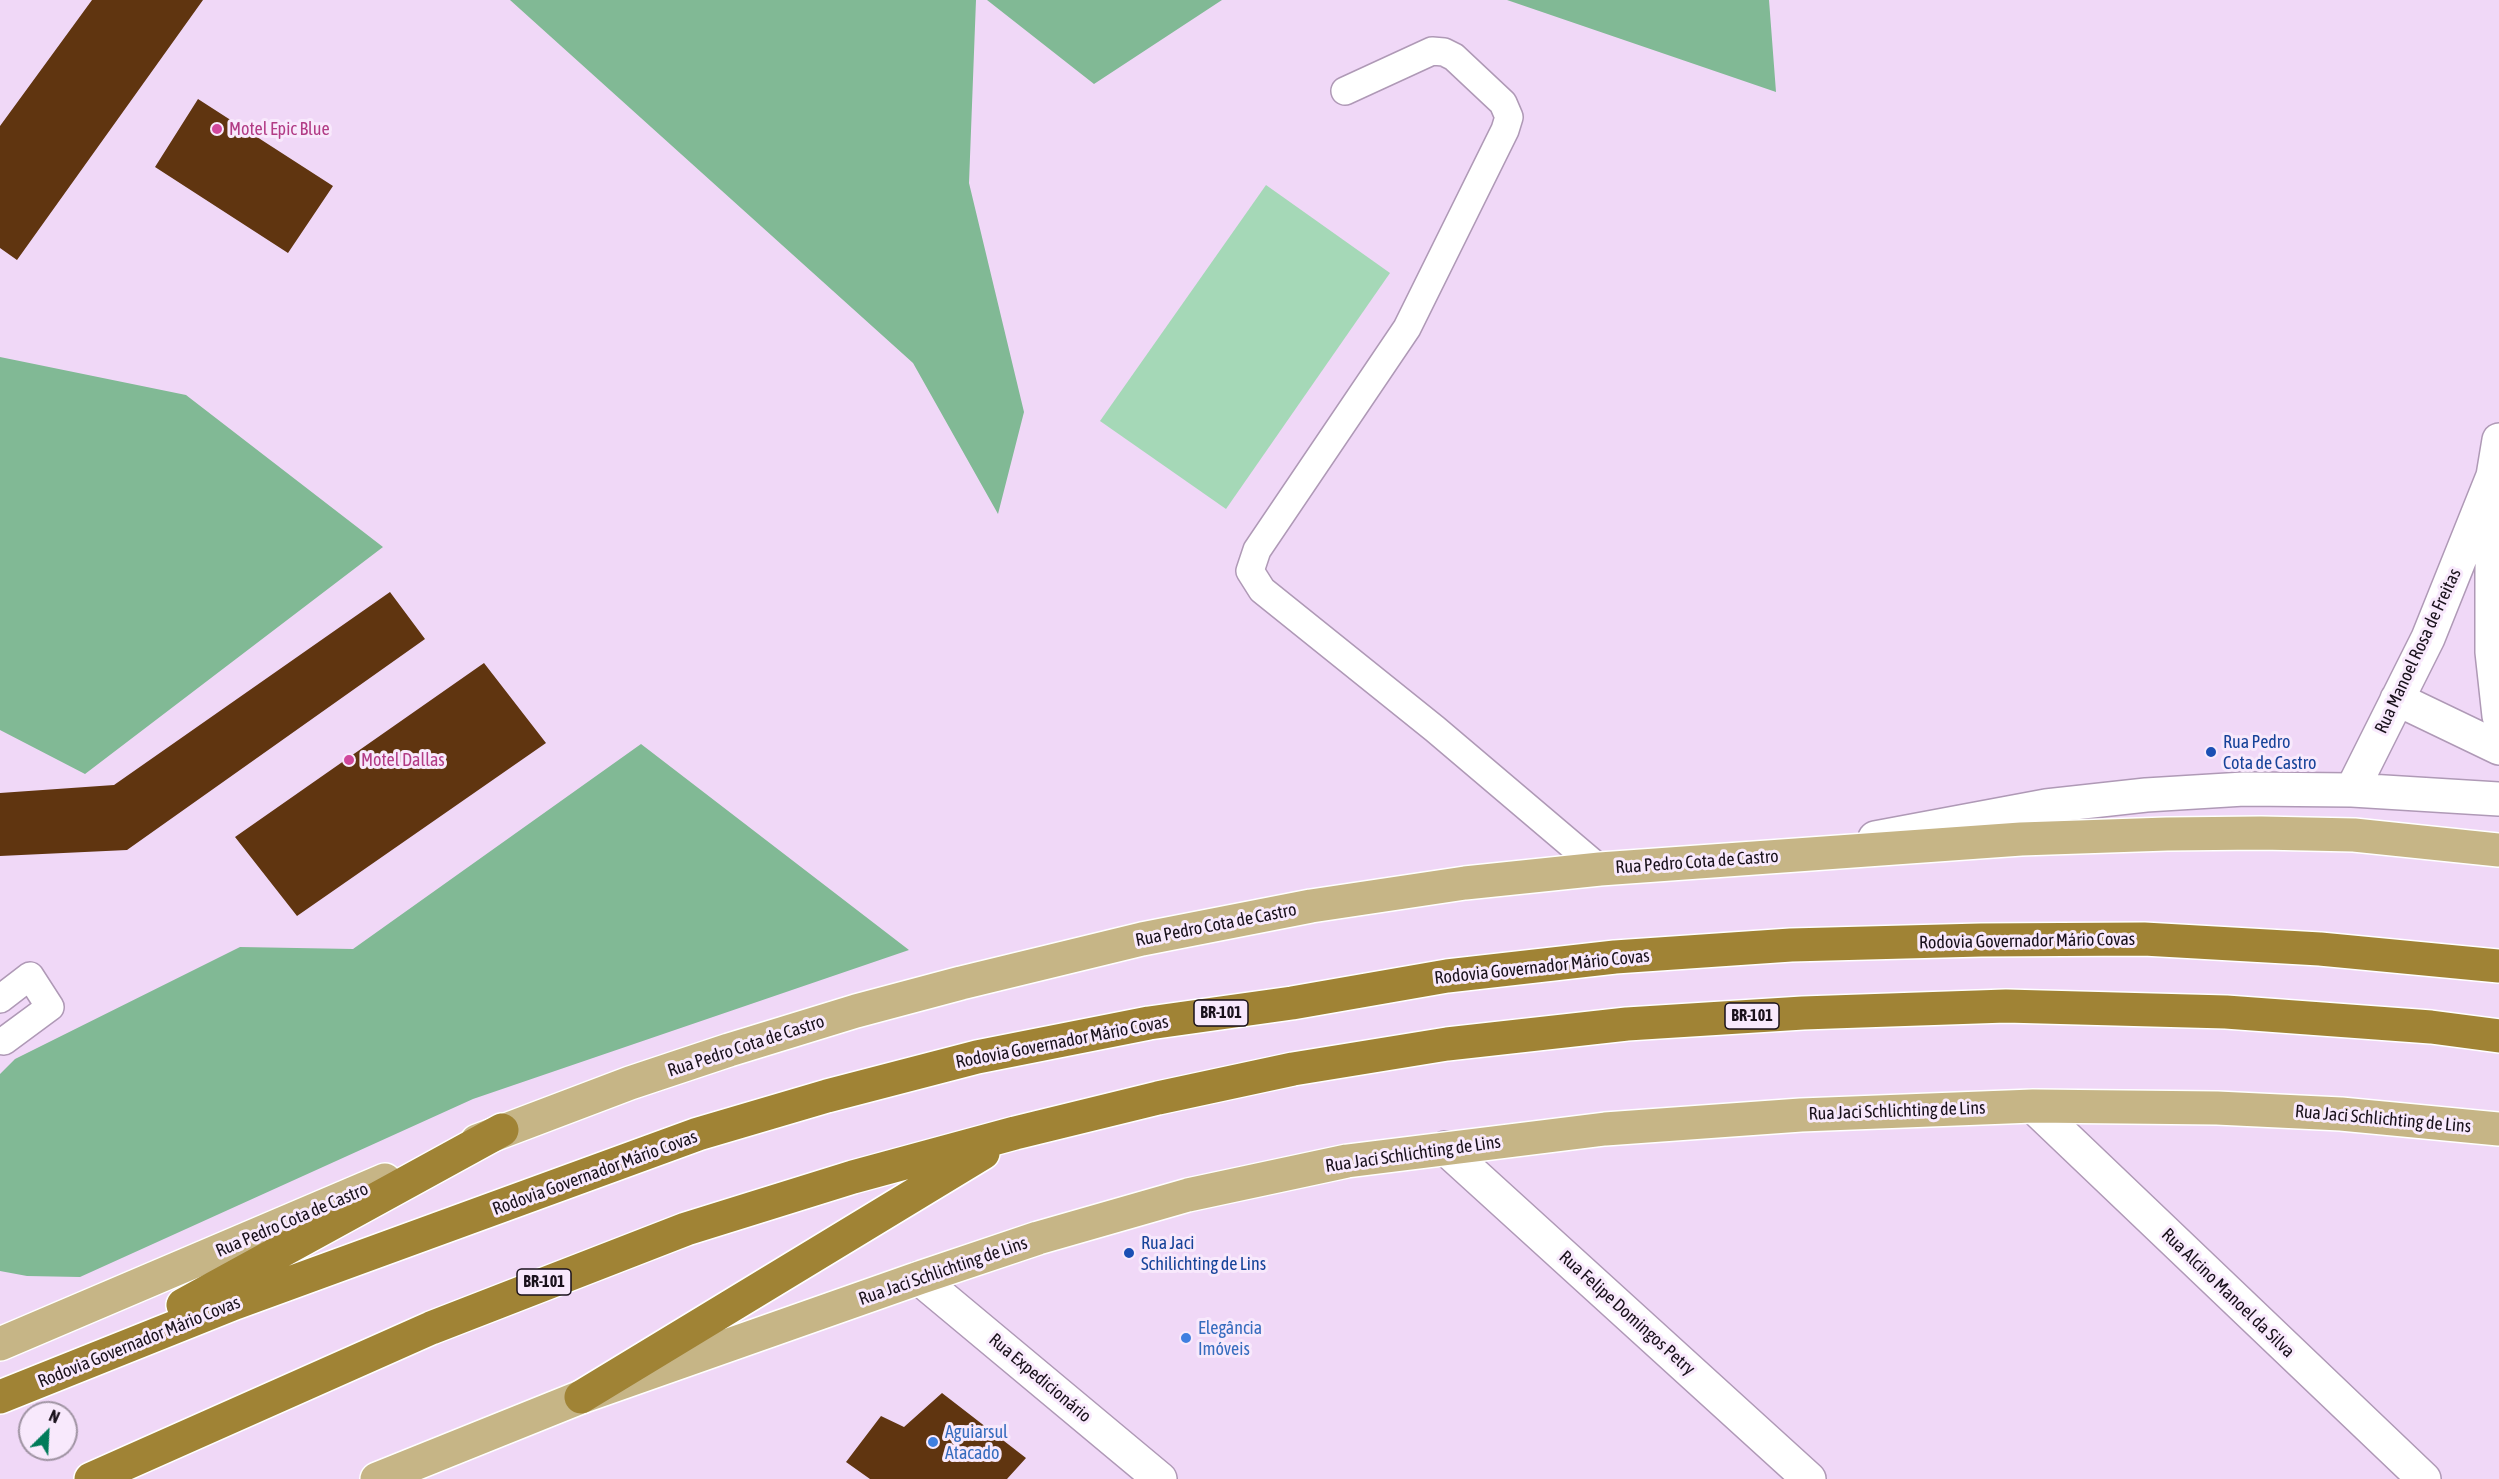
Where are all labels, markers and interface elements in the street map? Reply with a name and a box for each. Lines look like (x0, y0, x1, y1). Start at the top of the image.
place label: Motel Epic Blue (229, 118, 330, 140)
marker: Motel Epic Blue (210, 122, 224, 136)
street label: Rua Manoel Rosa de Freitas (2370, 565, 2466, 737)
place label: Rua Pedro Cota de Castro (2223, 731, 2317, 774)
marker: Rua Pedro Cota de Castro (2204, 745, 2218, 759)
place label: Motel Dallas (361, 749, 445, 771)
marker: Motel Dallas (342, 753, 356, 767)
street label: Rua Pedro Cota de Castro (1615, 846, 1779, 878)
street label: Rua Pedro Cota de Castro (1134, 899, 1298, 951)
street label: Rodovia Governador Mário Covas (1919, 928, 2135, 954)
street label: Rodovia Governador Mário Covas (1433, 945, 1651, 989)
road number: BR-101 (1194, 1000, 1248, 1026)
road number: BR-101 (1725, 1003, 1779, 1029)
street label: Rua Pedro Cota de Castro (665, 1010, 827, 1082)
street label: Rodovia Governador Mário Covas (954, 1011, 1170, 1073)
street label: Rua Jaci Schlichting de Lins (1808, 1097, 1986, 1125)
street label: Rua Jaci Schlichting de Lins (2294, 1101, 2472, 1137)
street label: Rodovia Governador Mário Covas (490, 1126, 700, 1220)
street label: Rua Jaci Schlichting de Lins (1324, 1131, 1502, 1177)
street label: Rua Pedro Cota de Castro (213, 1178, 371, 1262)
street label: Rua Alcino Manoel da Silva (2157, 1224, 2299, 1362)
street label: Rua Jaci Schlichting de Lins (856, 1232, 1030, 1310)
place label: Rua Jaci Schilichting de Lins (1141, 1232, 1266, 1274)
marker: Rua Jaci Schilichting de Lins (1122, 1246, 1136, 1260)
street label: Rua Felipe Domingos Petry (1555, 1246, 1699, 1380)
road number: BR-101 (517, 1269, 571, 1295)
street label: Rodovia Governador Mário Covas (35, 1291, 243, 1393)
place label: Elegância Imóveis (1198, 1317, 1262, 1360)
street label: Rua Expedicionário (984, 1329, 1096, 1427)
marker: Elegância Imóveis (1179, 1331, 1193, 1345)
north arrow (18, 1401, 78, 1461)
text: N (47, 1406, 62, 1427)
place label: Aguiarsul Atacado (945, 1421, 1008, 1464)
marker: Aguiarsul Atacado (926, 1435, 940, 1449)

